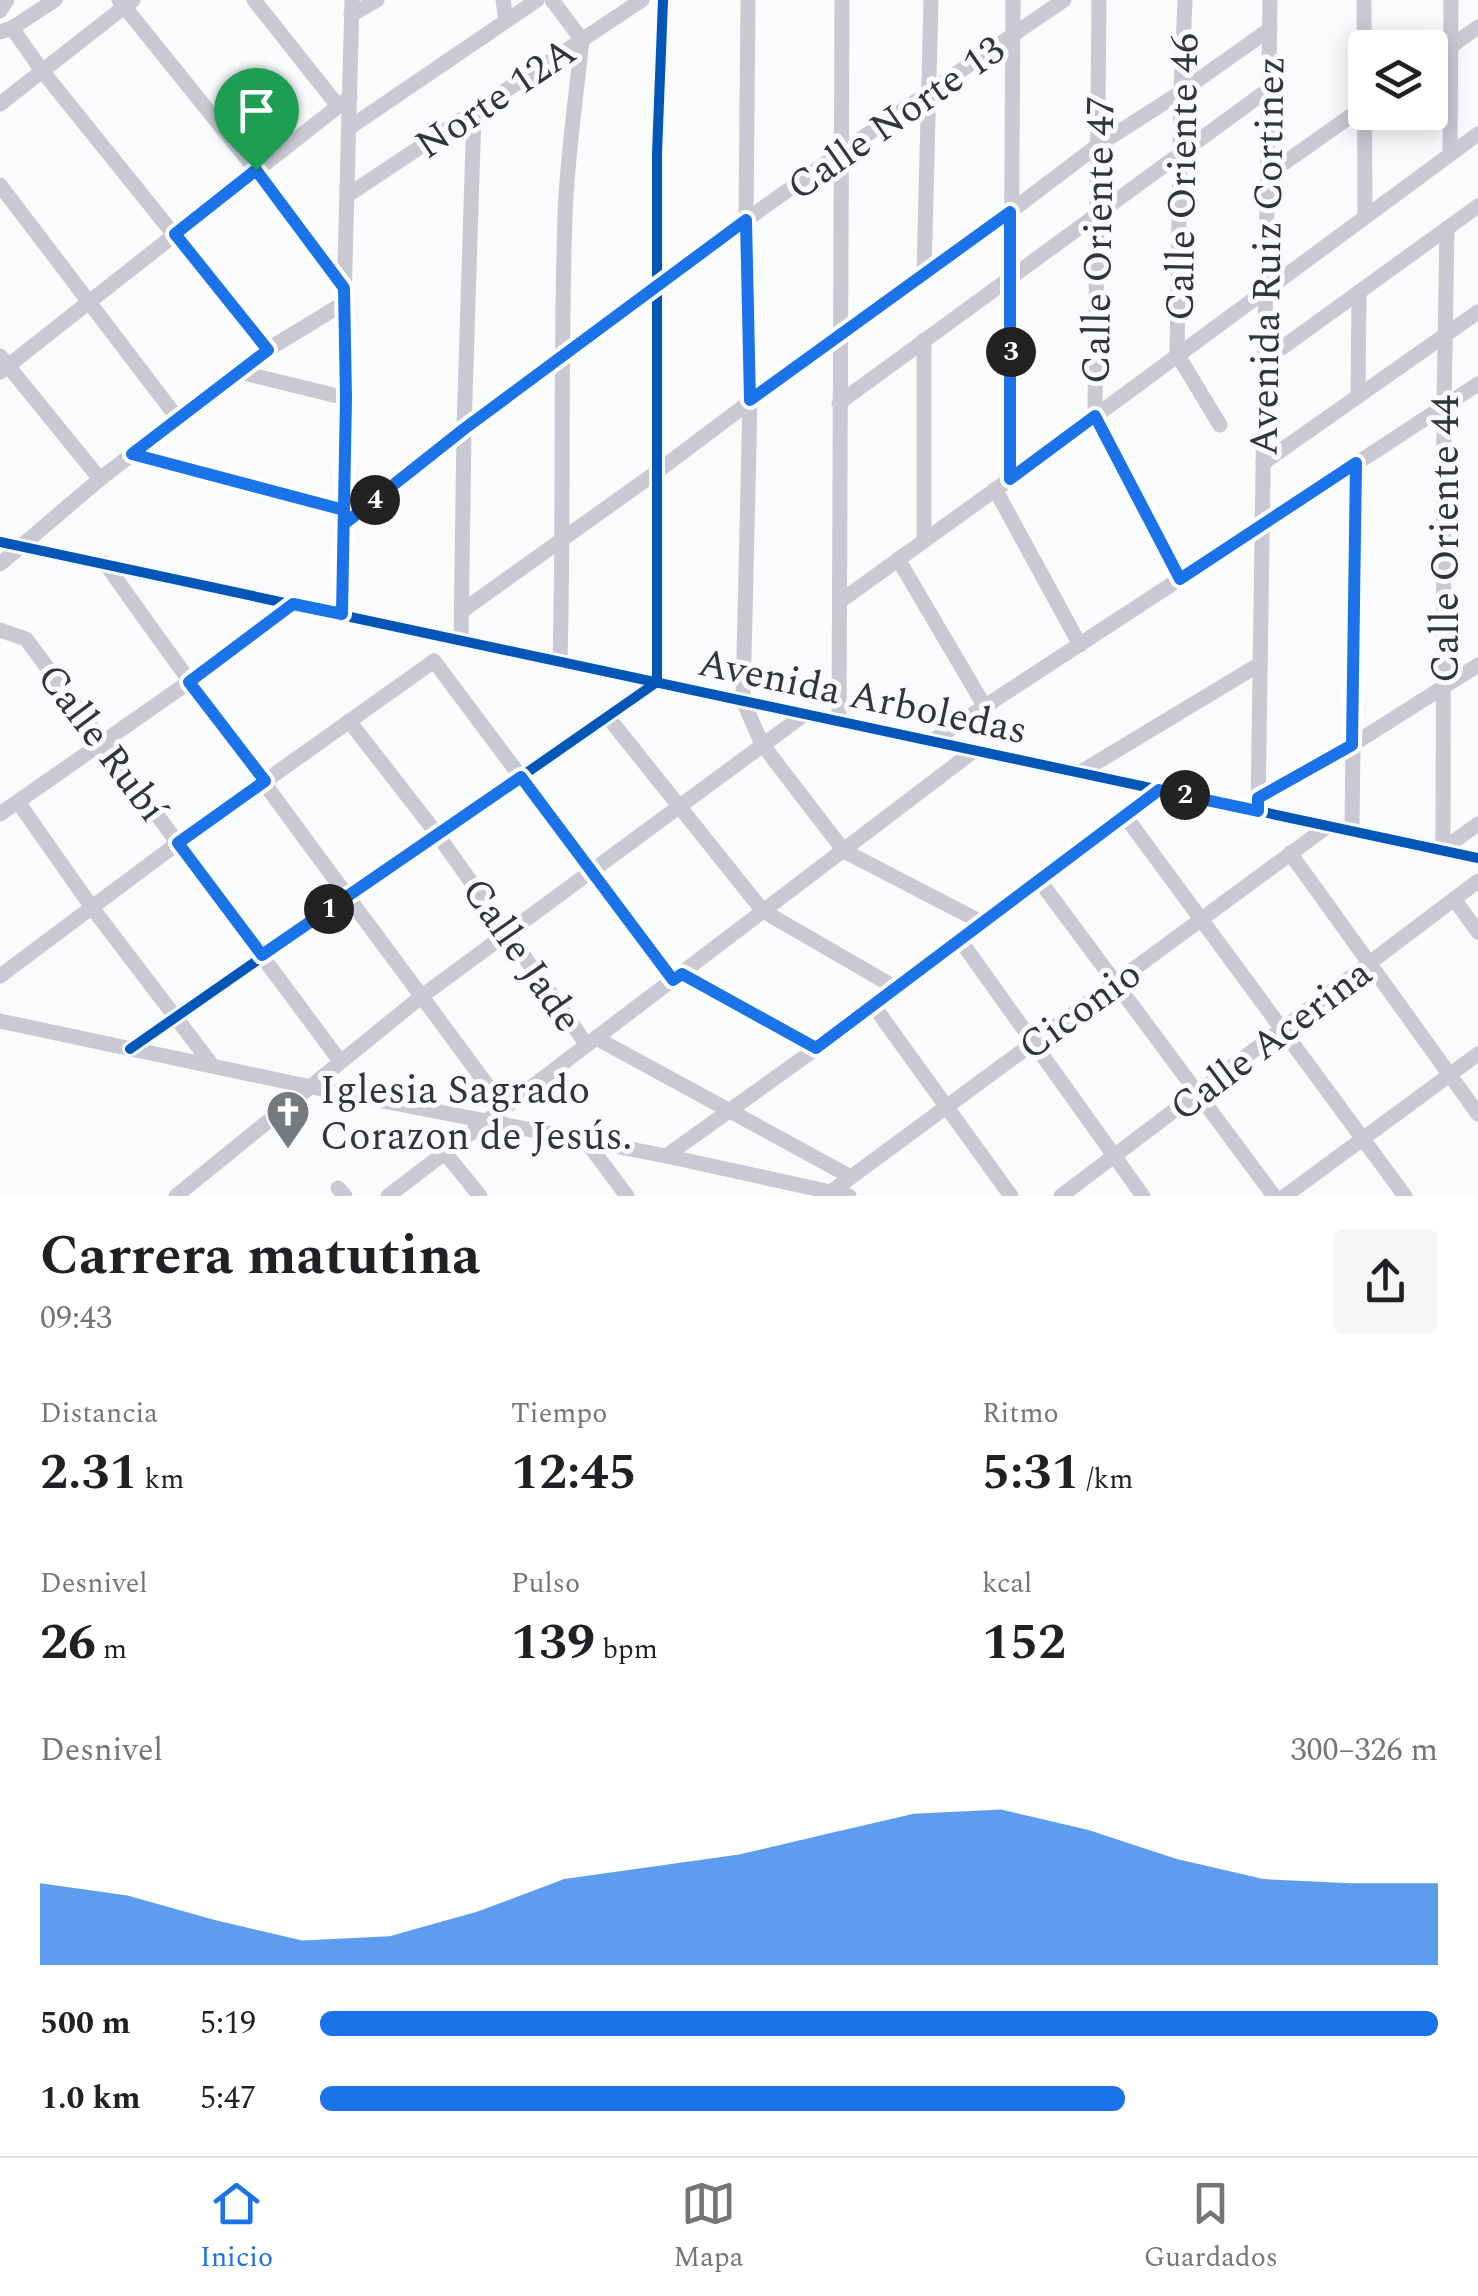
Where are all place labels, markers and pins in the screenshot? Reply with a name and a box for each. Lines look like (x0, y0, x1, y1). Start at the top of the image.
pin (214, 68, 299, 171)
pin: 3 (986, 327, 1036, 377)
pin: 4 (350, 475, 400, 525)
pin: 2 (1160, 770, 1210, 820)
pin: 1 (304, 884, 354, 934)
place label: Iglesia Sagrado Corazon de Jesús. (320, 1061, 632, 1168)
church icon: Iglesia Sagrado Corazon de Jesús. (265, 1089, 311, 1150)

